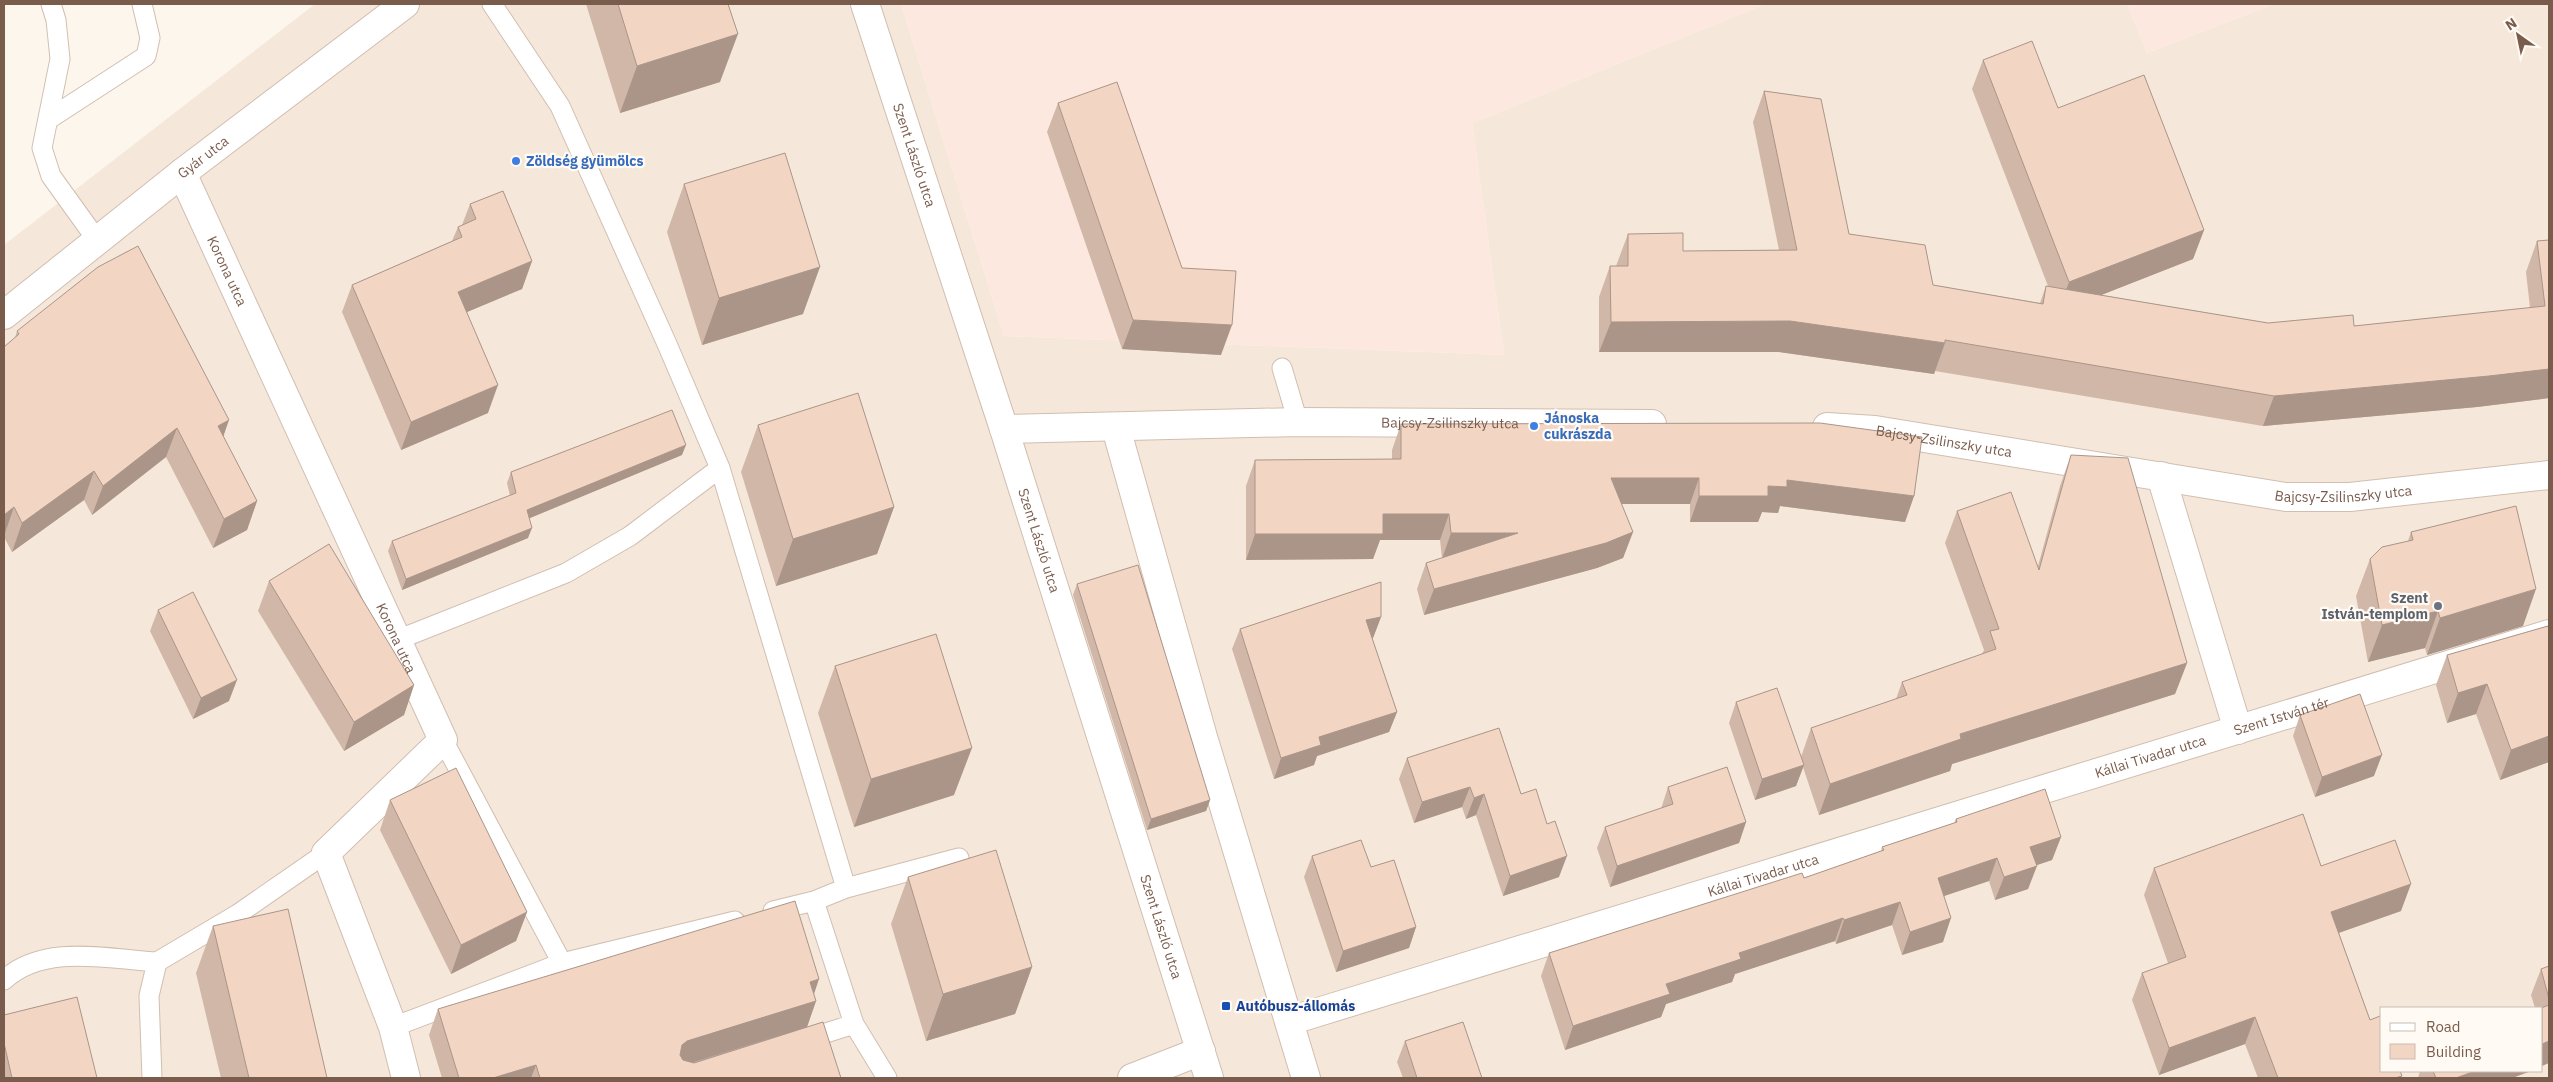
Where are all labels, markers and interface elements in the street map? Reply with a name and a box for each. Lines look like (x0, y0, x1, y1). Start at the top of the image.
north arrow (2493, 10, 2543, 60)
text: N (2502, 14, 2520, 34)
street label: Szent László utca (889, 101, 940, 210)
street label: Gyár utca (174, 132, 233, 182)
place label: Zöldség gyümölcs (526, 152, 644, 170)
marker: Zöldség gyümölcs (510, 155, 522, 167)
street label: Korona utca (203, 233, 251, 310)
place label: Jánoska cukrászda (1544, 409, 1612, 443)
street label: Bajcsy-Zsilinszky utca (1381, 413, 1519, 432)
marker: Jánoska cukrászda (1528, 420, 1540, 432)
street label: Bajcsy-Zsilinszky utca (1875, 421, 2014, 461)
street label: Bajcsy-Zsilinszky utca (2273, 481, 2413, 506)
street label: Szent László utca (1014, 486, 1064, 595)
place label: Szent István-templom (2322, 589, 2428, 623)
street label: Korona utca (372, 600, 420, 677)
marker: Szent István-templom (2432, 600, 2444, 612)
street label: Szent István tér (2231, 693, 2331, 739)
street label: Kállai Tivadar utca (2093, 731, 2208, 782)
street label: Kállai Tivadar utca (1705, 850, 1821, 901)
street label: Szent László utca (1136, 872, 1186, 981)
place label: Autóbusz-állomás (1236, 997, 1355, 1015)
marker: Autóbusz-állomás (1220, 1000, 1232, 1012)
legend (2380, 1007, 2543, 1072)
text: Road (2426, 1017, 2461, 1036)
text: Building (2426, 1042, 2481, 1061)

